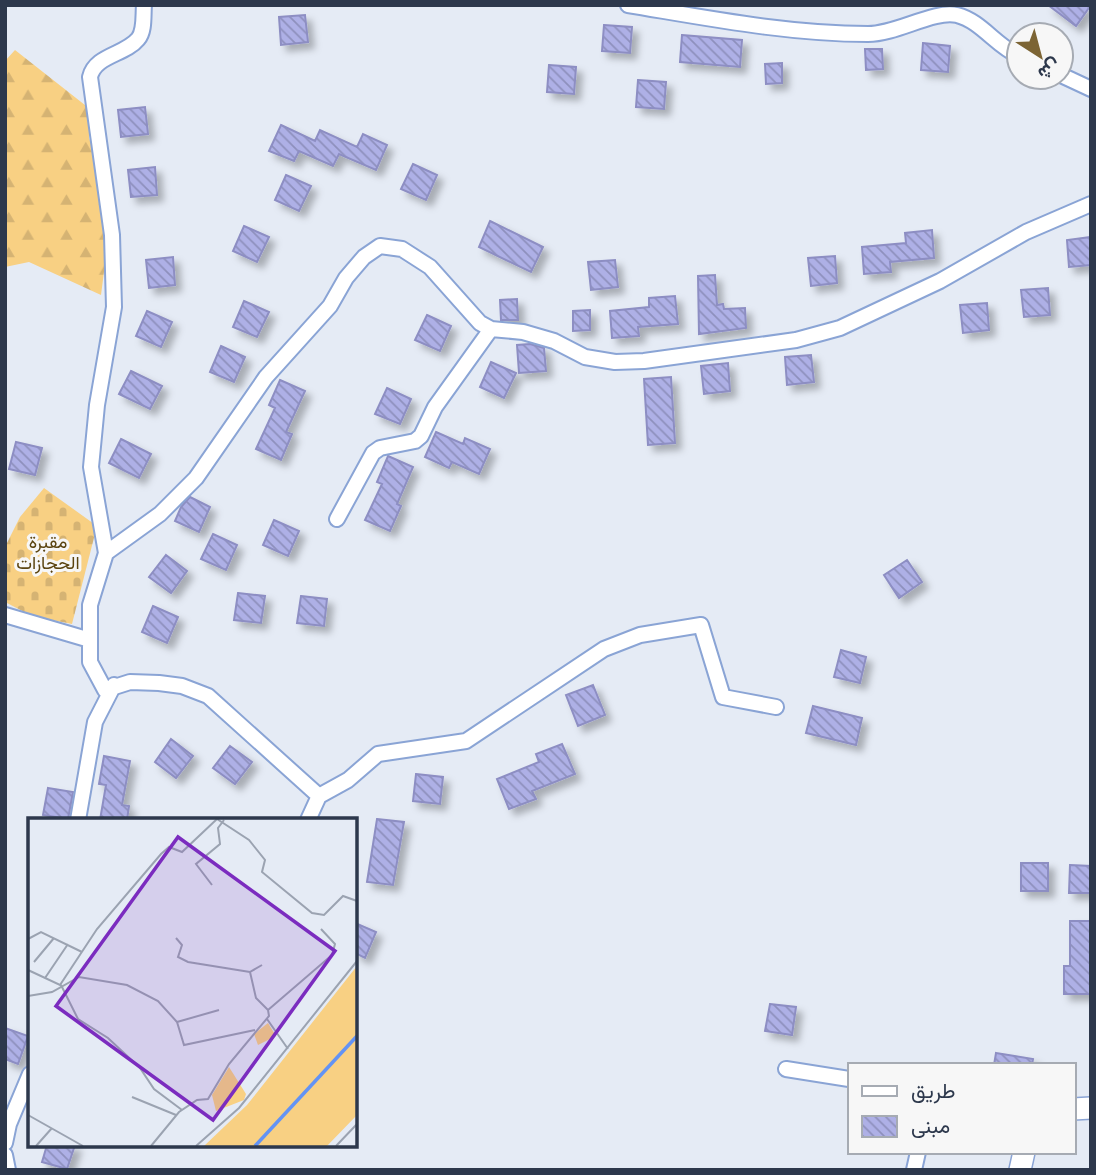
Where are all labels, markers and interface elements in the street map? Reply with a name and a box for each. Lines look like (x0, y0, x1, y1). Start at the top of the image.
north arrow (1005, 21, 1075, 91)
text: ش (1034, 53, 1066, 86)
park label: مقبرة الحجازات (16, 530, 80, 574)
inset map (28, 818, 357, 1147)
legend (848, 1063, 1075, 1154)
text: طريق (911, 1077, 956, 1104)
text: مبنى (911, 1112, 950, 1138)

